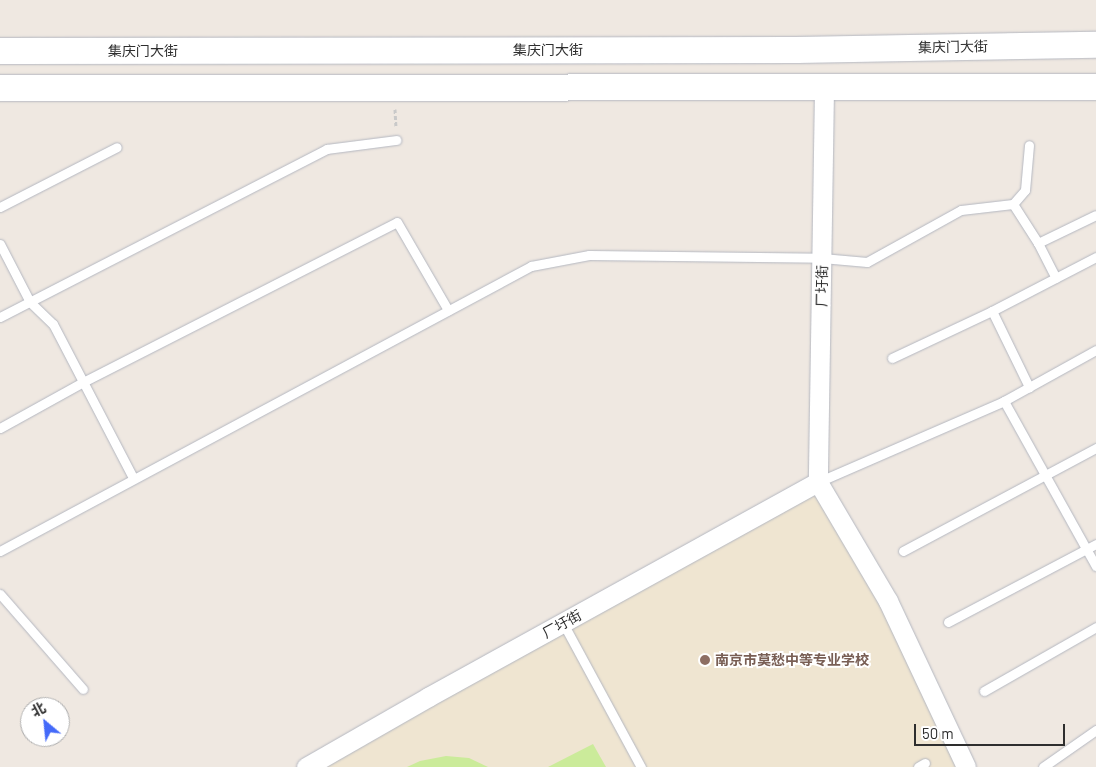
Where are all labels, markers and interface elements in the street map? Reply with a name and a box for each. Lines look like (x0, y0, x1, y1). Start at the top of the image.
street label: 集庆门大街 (918, 38, 988, 56)
street label: 集庆门大街 (513, 42, 583, 58)
street label: 集庆门大街 (108, 43, 178, 59)
street label: 厂圩街 (813, 265, 831, 307)
street label: 厂圩街 (540, 606, 584, 642)
place label: 南京市莫愁中等专业学校 (715, 652, 869, 668)
marker: 南京市莫愁中等专业学校 (699, 654, 711, 666)
north arrow (20, 697, 70, 747)
text: 北 (28, 698, 48, 720)
scale bar (916, 714, 1067, 746)
text: 50 m (922, 724, 954, 742)

